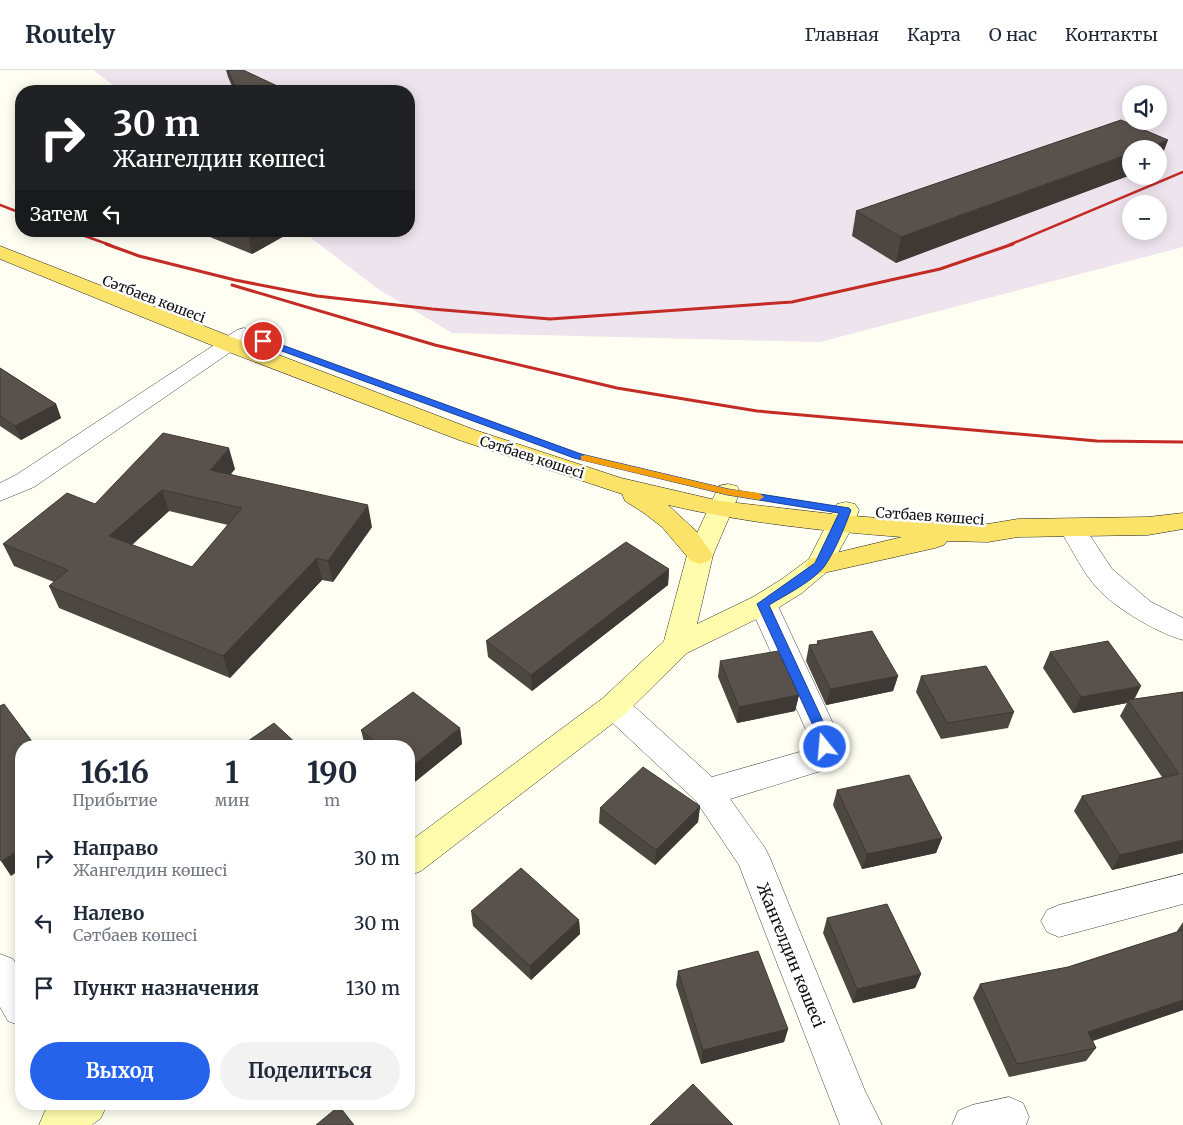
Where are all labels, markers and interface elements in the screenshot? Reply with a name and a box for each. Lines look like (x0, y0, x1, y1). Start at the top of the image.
text: Routely (25, 19, 115, 50)
text: Главная (804, 23, 879, 46)
text: Карта (907, 23, 961, 46)
text: О нас (989, 23, 1037, 46)
text: Контакты (1065, 23, 1158, 46)
map controls (1122, 85, 1167, 240)
button: sound (1122, 85, 1167, 130)
text: 30 m (113, 102, 199, 146)
icon: right (30, 105, 95, 170)
button: + (1122, 140, 1167, 185)
text: Жангелдин көшесі (113, 145, 325, 173)
button: − (1122, 195, 1167, 240)
icon: left (98, 200, 126, 228)
text: Затем (30, 202, 88, 226)
street label: Сәтбаев көшесі (100, 271, 209, 327)
pin (242, 320, 284, 362)
icon: arrive (249, 327, 277, 355)
street label: Сәтбаев көшесі (477, 432, 587, 483)
street label: Сәтбаев көшесі (875, 503, 985, 529)
position arrow (798, 720, 850, 772)
text: 16:16 (81, 753, 149, 791)
text: 1 (225, 753, 239, 791)
text: 190 (307, 753, 358, 791)
text: Прибытие (72, 790, 157, 810)
text: мин (215, 790, 250, 810)
text: m (324, 790, 340, 810)
text: Направо (73, 836, 158, 860)
icon: right (30, 844, 58, 872)
text: 30 m (354, 846, 400, 870)
text: Жангелдин көшесі (73, 860, 227, 880)
street label: Жангелдин көшесі (753, 880, 829, 1030)
text: Налево (73, 901, 144, 925)
icon: left (30, 909, 58, 937)
text: 30 m (354, 911, 400, 935)
text: Сәтбаев көшесі (73, 925, 198, 945)
icon: arrive (30, 974, 58, 1002)
text: Пункт назначения (73, 976, 259, 1000)
text: 130 m (346, 976, 400, 1000)
button: Выход (30, 1042, 210, 1100)
button: Поделиться (220, 1042, 400, 1100)

